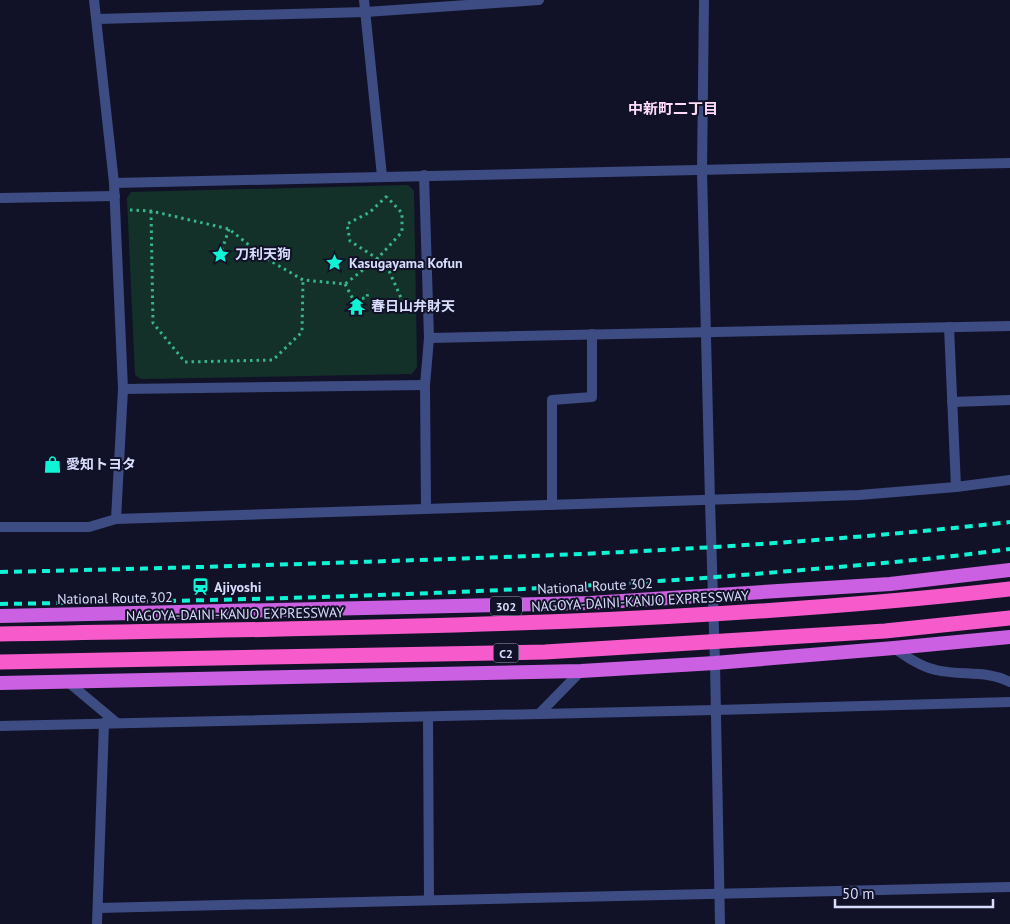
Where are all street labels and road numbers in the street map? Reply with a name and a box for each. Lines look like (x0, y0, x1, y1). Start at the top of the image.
street label: National Route 302 (537, 574, 653, 598)
street label: NAGOYA-DAINI-KANJO EXPRESSWAY (531, 586, 750, 616)
street label: National Route 302 (57, 588, 173, 608)
road number: 302 (490, 596, 522, 616)
street label: NAGOYA-DAINI-KANJO EXPRESSWAY (126, 603, 344, 625)
road number: C2 (494, 644, 518, 662)

